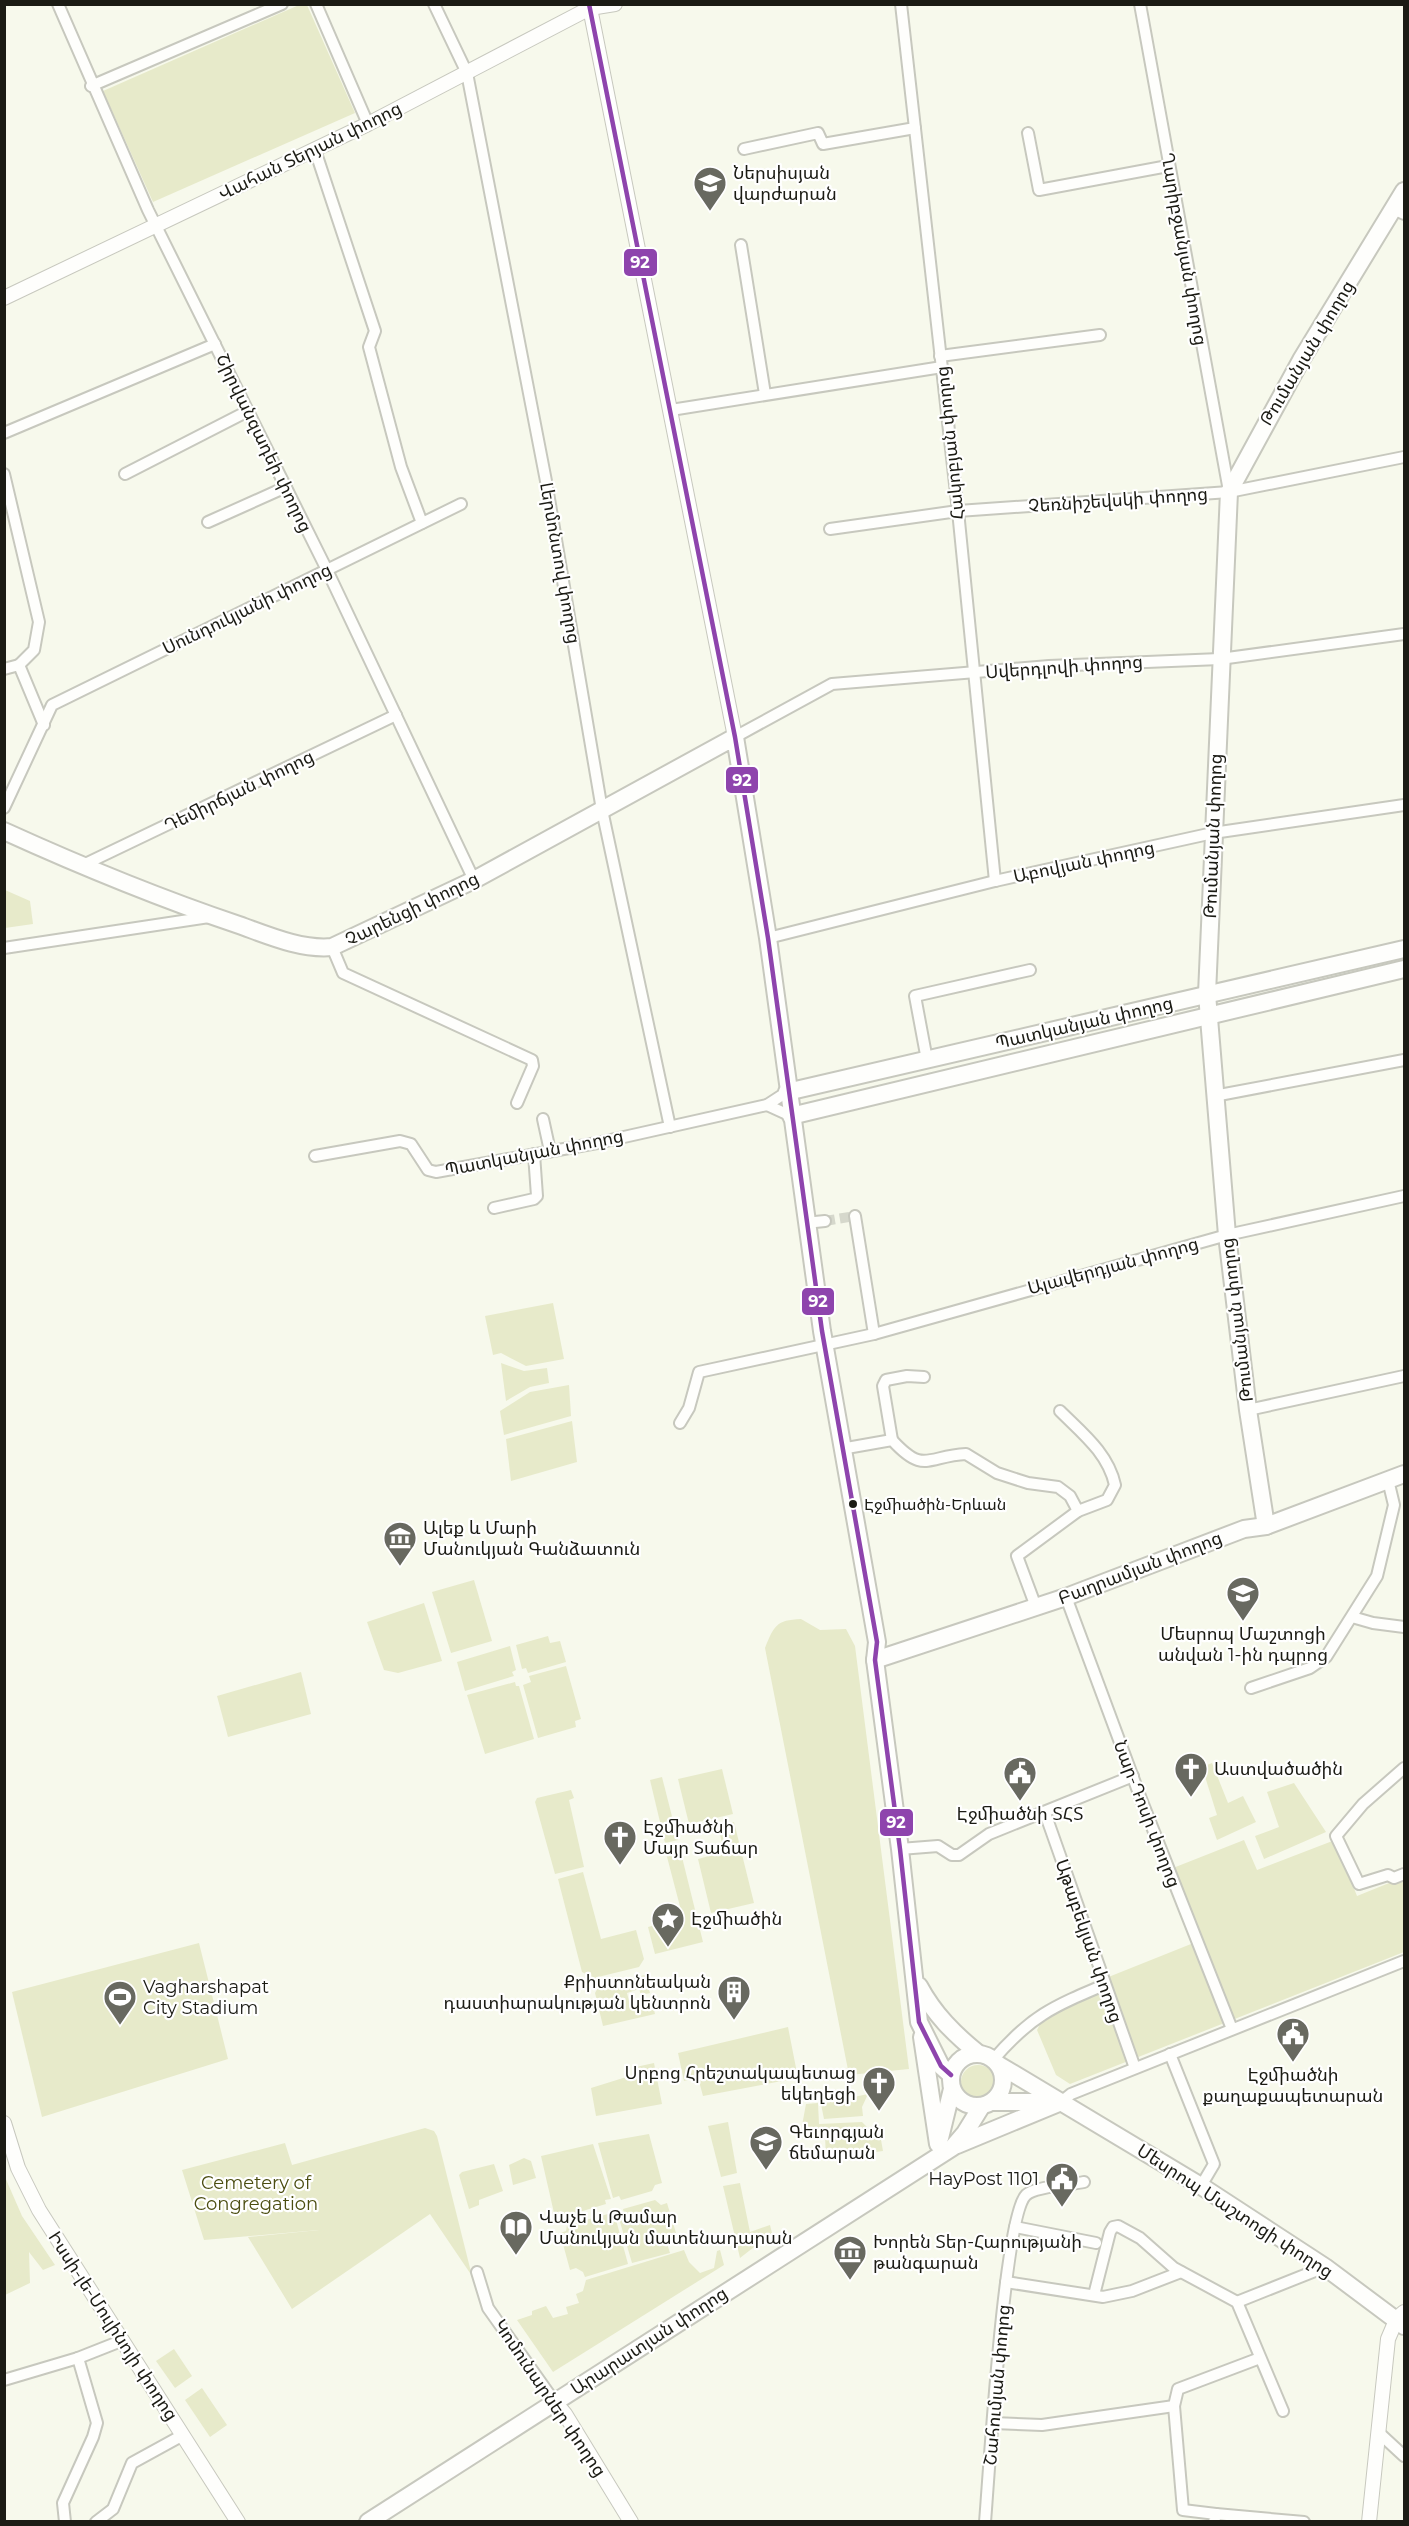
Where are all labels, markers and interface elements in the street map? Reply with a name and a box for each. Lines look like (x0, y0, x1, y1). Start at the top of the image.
street label: Վահան Տերյան փողոց (215, 97, 405, 205)
street label: Ղարիբջանյան փողոց (1156, 151, 1212, 347)
place label: Ներսիսյան վարժարան (733, 162, 837, 205)
school or university icon: Ներսիսյան վարժարան (692, 165, 728, 212)
line badge: 92 (623, 248, 658, 277)
text: 92 (630, 253, 650, 272)
street label: Թումանյան փողոց (1255, 277, 1359, 429)
street label: Շիրվանզադեի փողոց (211, 350, 317, 536)
street label: Հակոբյան փողոց (931, 365, 969, 521)
street label: Լերմոնտով փողոց (535, 481, 585, 645)
street label: Չեռնիշեվսկի փողոց (1027, 483, 1209, 517)
street label: Սունդուկյանի փողոց (159, 558, 335, 660)
street label: Սվերդլովի փողոց (984, 651, 1144, 683)
street label: Դեմիրճյան փողոց (161, 745, 317, 837)
street label: Թումանյան փողոց (1199, 753, 1227, 919)
line badge: 92 (725, 766, 759, 794)
text: 92 (732, 771, 752, 790)
street label: Աբովյան փողոց (1011, 836, 1157, 888)
street label: Չարենցի փողոց (342, 867, 482, 951)
street label: Պատկանյան փողոց (993, 992, 1175, 1054)
street label: Պատկանյան փողոց (443, 1125, 625, 1181)
street label: Ալավերդյան փողոց (1025, 1233, 1201, 1299)
street label: Թումանյան փողոց (1216, 1237, 1258, 1403)
line badge: 92 (801, 1287, 835, 1316)
text: 92 (808, 1292, 828, 1311)
place label: Էջմիածին-Երևան (864, 1495, 1006, 1514)
marker: Էջմիածին-Երևան (847, 1498, 859, 1510)
place label: Ալեք և Մարի Մանուկյան Գանձատուն (423, 1517, 640, 1560)
museum icon: Ալեք և Մարի Մանուկյան Գանձատուն (382, 1520, 418, 1567)
street label: Բաղրամյան փողոց (1055, 1527, 1225, 1609)
school or university icon: Մեսրոպ Մաշտոցի անվան 1-ին դպրոց (1225, 1575, 1261, 1622)
place label: Մեսրոպ Մաշտոցի անվան 1-ին դպրոց (1158, 1623, 1328, 1666)
street label: Նար-Դոսի փողոց (1109, 1737, 1185, 1891)
church icon: Աստվածածին (1173, 1751, 1209, 1798)
public building icon: Էջմիածնի ՏՀՏ (1002, 1755, 1038, 1802)
place label: Աստվածածին (1214, 1758, 1343, 1780)
place label: Էջմիածնի ՏՀՏ (957, 1803, 1083, 1825)
line badge: 92 (879, 1808, 914, 1837)
text: 92 (886, 1813, 906, 1832)
place label: Էջմիածնի Մայր Տաճար (643, 1816, 758, 1859)
church icon: Էջմիածնի Մայր Տաճար (602, 1819, 638, 1866)
street label: Աթաբեկյան փողոց (1051, 1856, 1127, 2026)
place icon: Էջմիածին (650, 1901, 686, 1948)
place label: Էջմիածին (691, 1908, 782, 1930)
place label: Քրիստոնեական դաստիարակության կենտրոն (444, 1971, 711, 2014)
building icon: Քրիստոնեական դաստիարակության կենտրոն (716, 1974, 752, 2021)
place label: Vagharshapat City Stadium (143, 1976, 269, 2019)
sports icon: Vagharshapat City Stadium (102, 1979, 138, 2026)
public building icon: Էջմիածնի քաղաքապետարան (1275, 2016, 1311, 2063)
place label: Սրբոց Հրեշտակապետաց եկեղեցի (625, 2062, 856, 2105)
place label: Էջմիածնի քաղաքապետարան (1203, 2064, 1383, 2107)
church icon: Սրբոց Հրեշտակապետաց եկեղեցի (861, 2065, 897, 2112)
place label: Գեւորգյան ճեմարան (789, 2121, 884, 2164)
school or university icon: Գեւորգյան ճեմարան (748, 2124, 784, 2171)
street label: Մեսրոպ Մաշտոցի փողոց (1133, 2139, 1337, 2283)
public building icon: HayPost 1101 (1044, 2161, 1080, 2208)
place label: HayPost 1101 (928, 2168, 1039, 2190)
park label: Cemetery of Congregation (194, 2172, 318, 2215)
place label: Վաչե և Թամար Մանուկյան մատենադարան (539, 2206, 793, 2249)
library icon: Վաչե և Թամար Մանուկյան մատենադարան (498, 2209, 534, 2256)
street label: Իսսի-լե-Մուլինոյի փողոց (43, 2227, 183, 2425)
place label: Խորեն Տեր-Հարությանի թանգարան (873, 2231, 1082, 2274)
museum icon: Խորեն Տեր-Հարությանի թանգարան (832, 2234, 868, 2281)
street label: Արարատյան փողոց (566, 2282, 732, 2400)
street label: Շահումյան փողոց (979, 2303, 1015, 2467)
street label: Կոմունարներ փողոց (489, 2315, 611, 2481)

